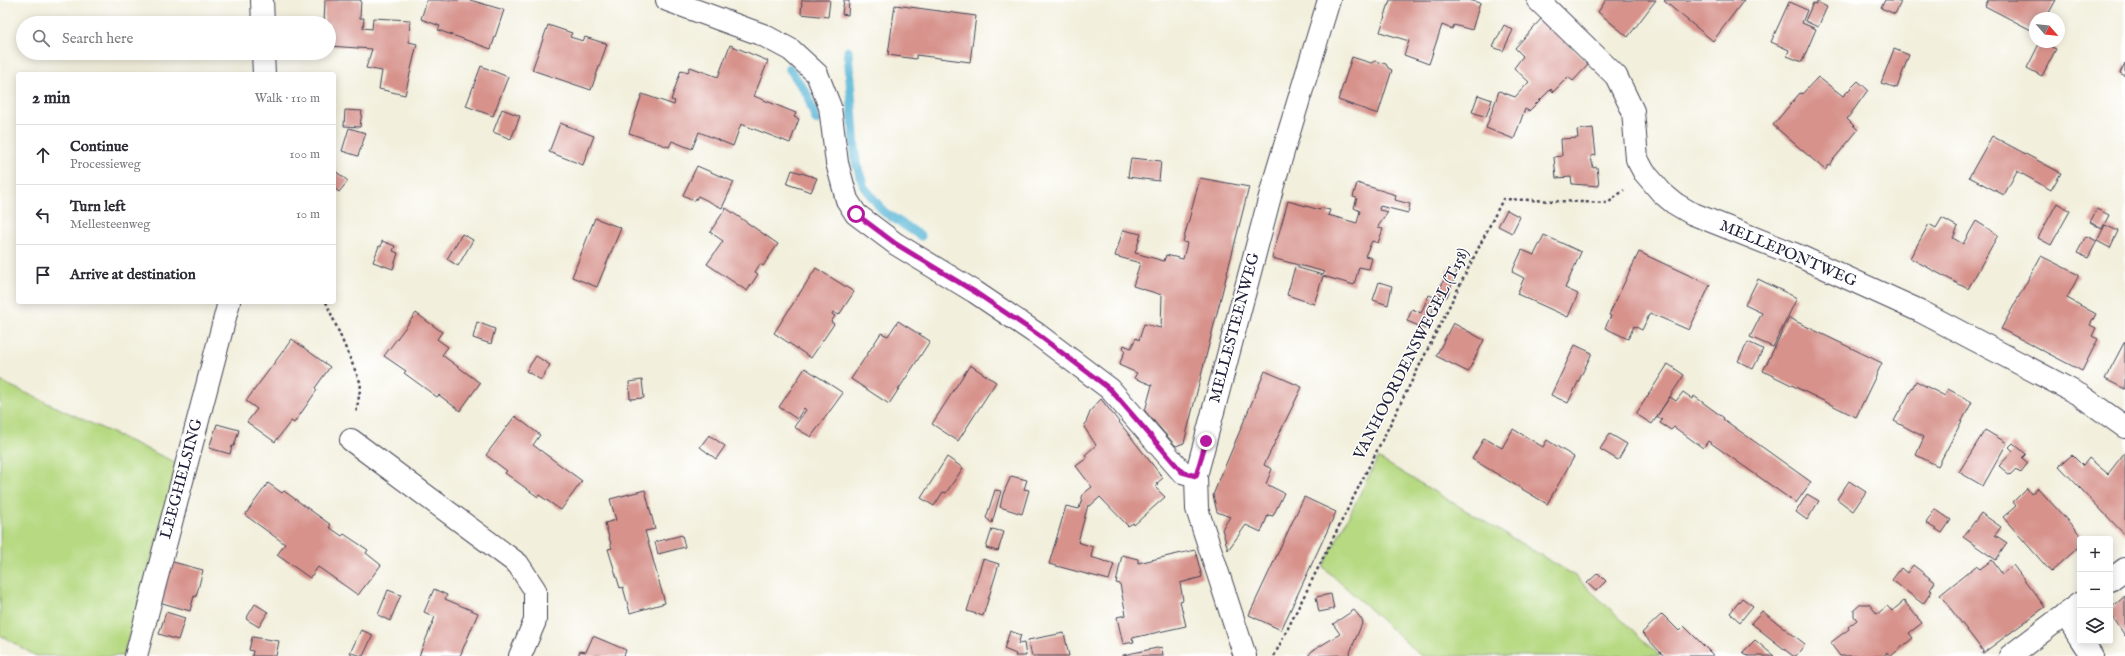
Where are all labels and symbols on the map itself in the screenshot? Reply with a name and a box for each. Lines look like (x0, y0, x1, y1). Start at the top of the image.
north arrow (2029, 12, 2065, 48)
route start (847, 205, 865, 223)
street label: MELLEPONTWEG (1716, 216, 1860, 292)
street label: VANHOORDENSWEGEL (T158) (1349, 245, 1474, 464)
street label: MELLESTEENWEG (1205, 250, 1265, 405)
street label: LEEGHELSING (156, 416, 208, 541)
route end (1197, 432, 1215, 450)

